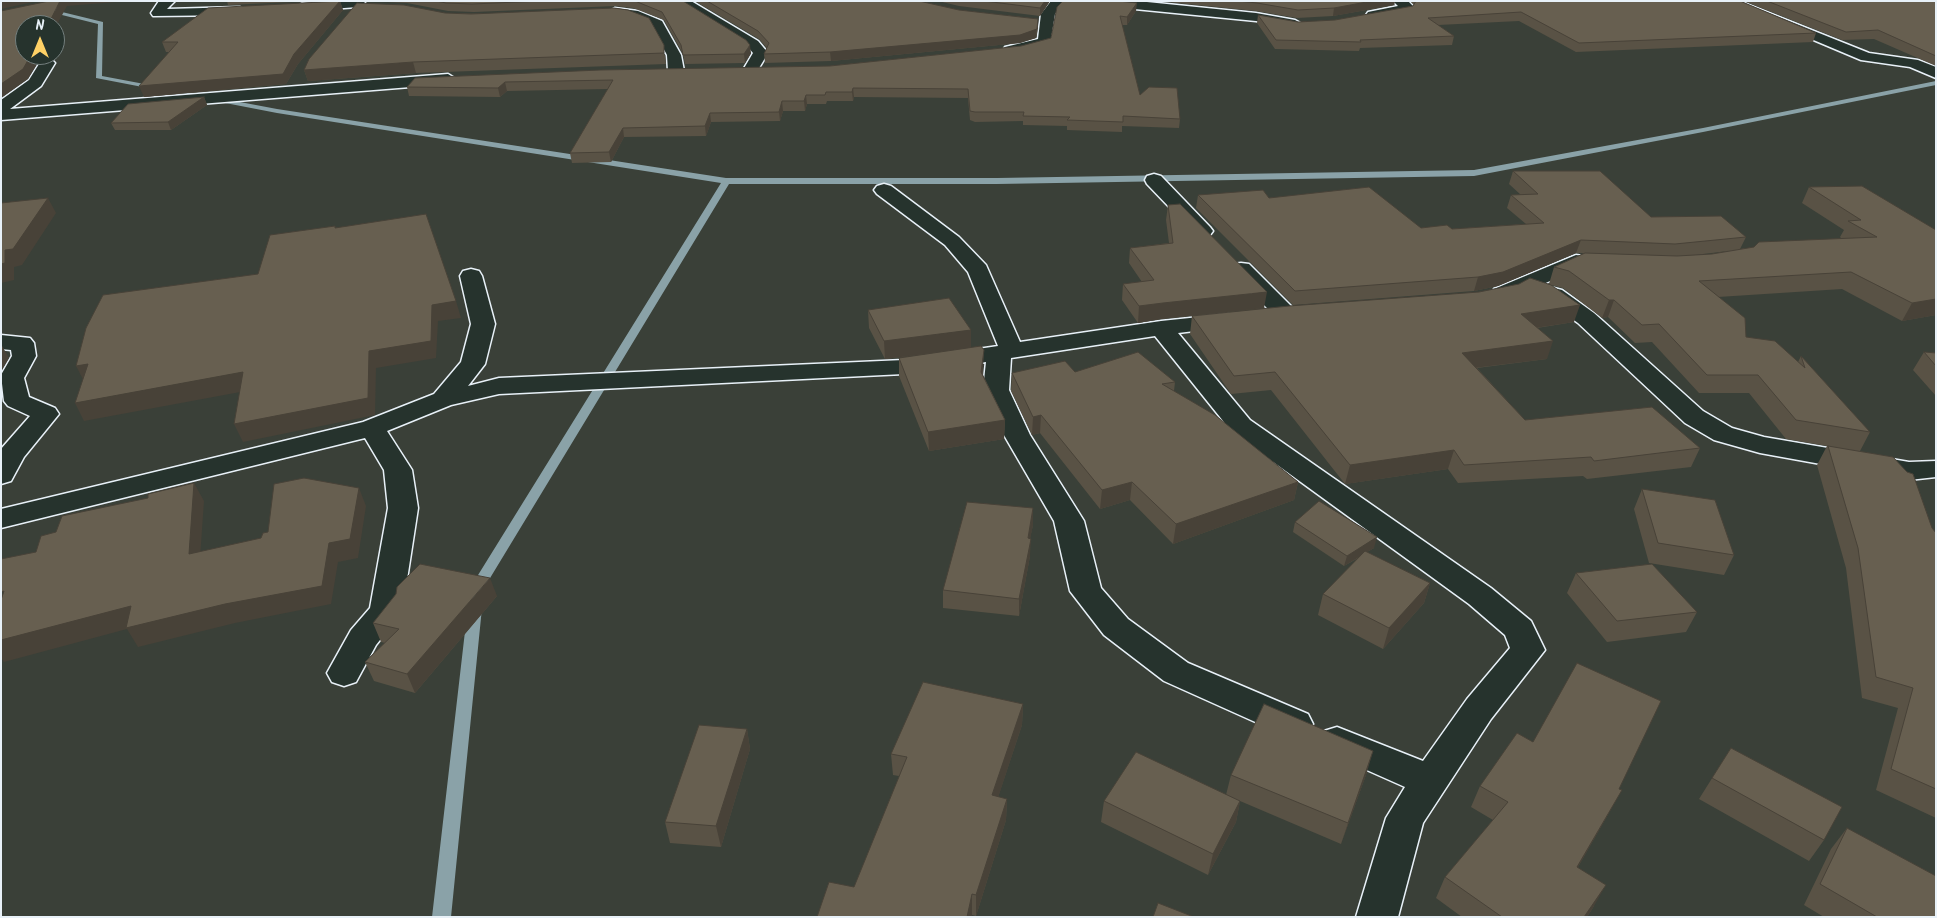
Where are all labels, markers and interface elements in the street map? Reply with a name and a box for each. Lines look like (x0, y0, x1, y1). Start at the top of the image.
north arrow (15, 15, 65, 65)
text: N (36, 15, 44, 37)

